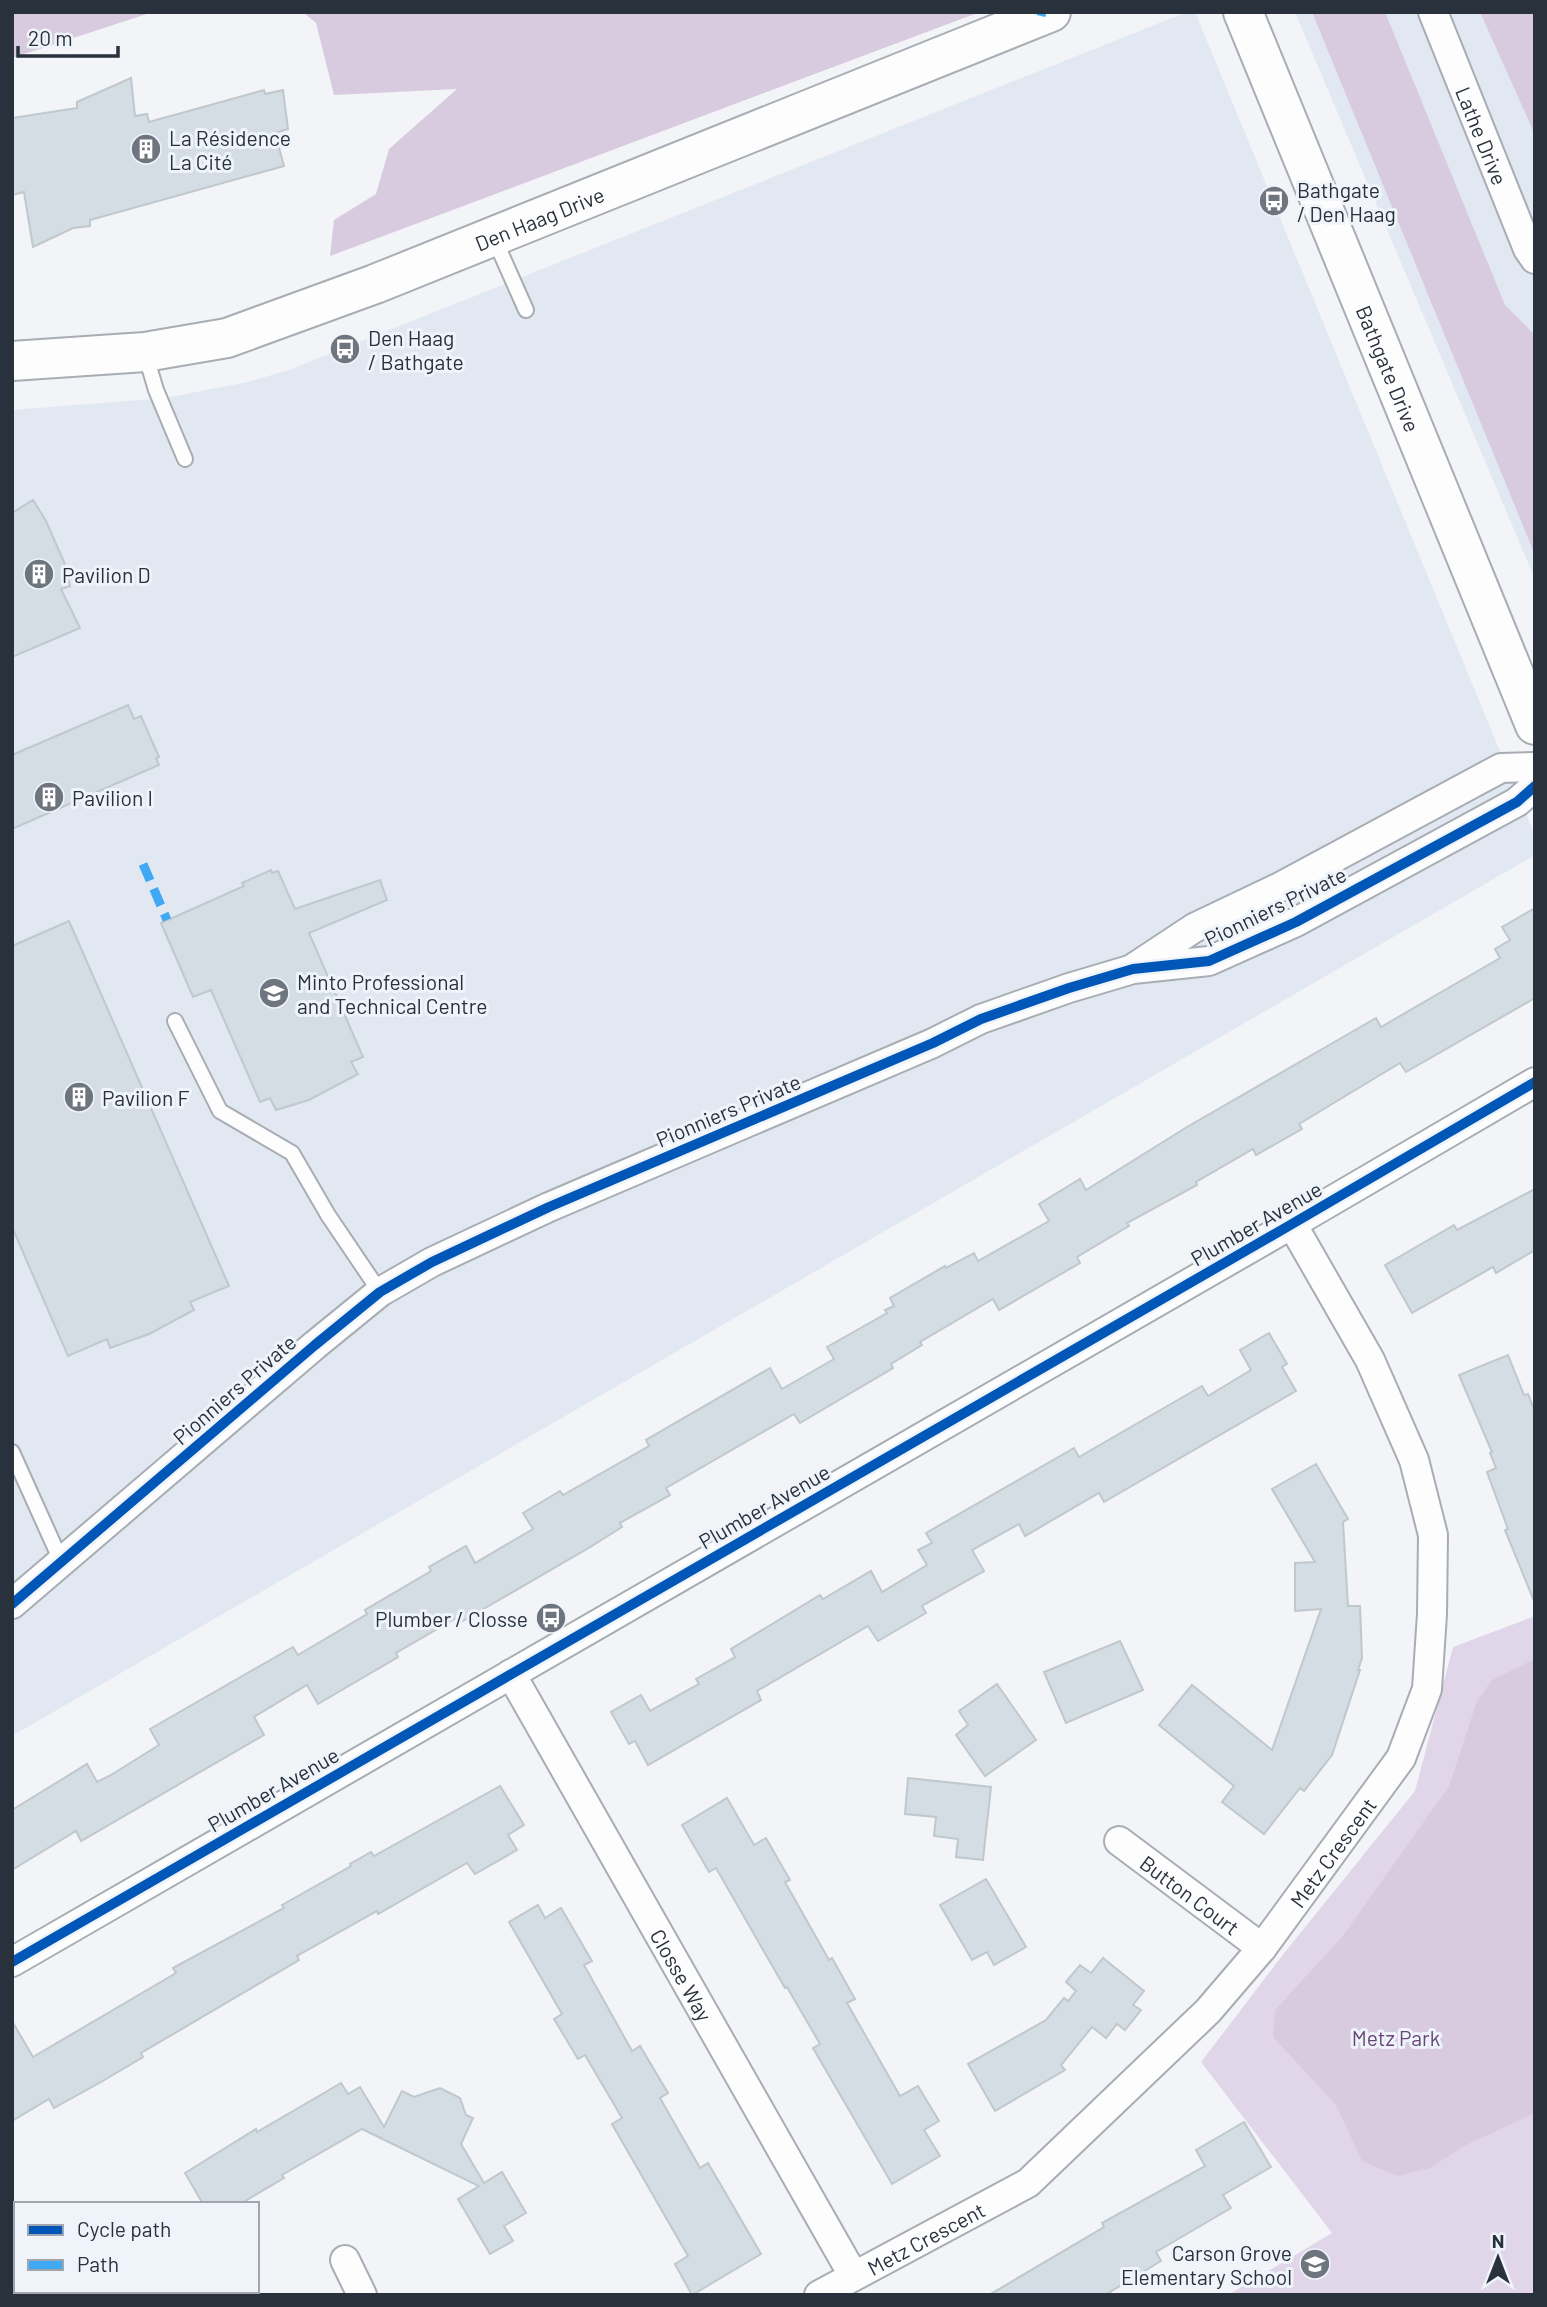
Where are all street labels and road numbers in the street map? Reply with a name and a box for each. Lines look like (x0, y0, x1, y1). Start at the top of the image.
street label: Lathe Drive (1452, 83, 1513, 188)
street label: Den Haag Drive (471, 181, 607, 255)
street label: Bathgate Drive (1352, 301, 1426, 435)
street label: Pionniers Private (1200, 861, 1350, 951)
street label: Pionniers Private (652, 1068, 804, 1152)
street label: Plumber Avenue (1186, 1175, 1326, 1271)
street label: Pionniers Private (167, 1329, 301, 1449)
street label: Plumber Avenue (694, 1458, 834, 1554)
street label: Plumber Avenue (203, 1741, 343, 1837)
street label: Metz Crescent (1284, 1792, 1381, 1912)
street label: Button Court (1136, 1849, 1245, 1939)
street label: Closse Way (646, 1924, 718, 2026)
street label: Metz Crescent (863, 2196, 989, 2280)

